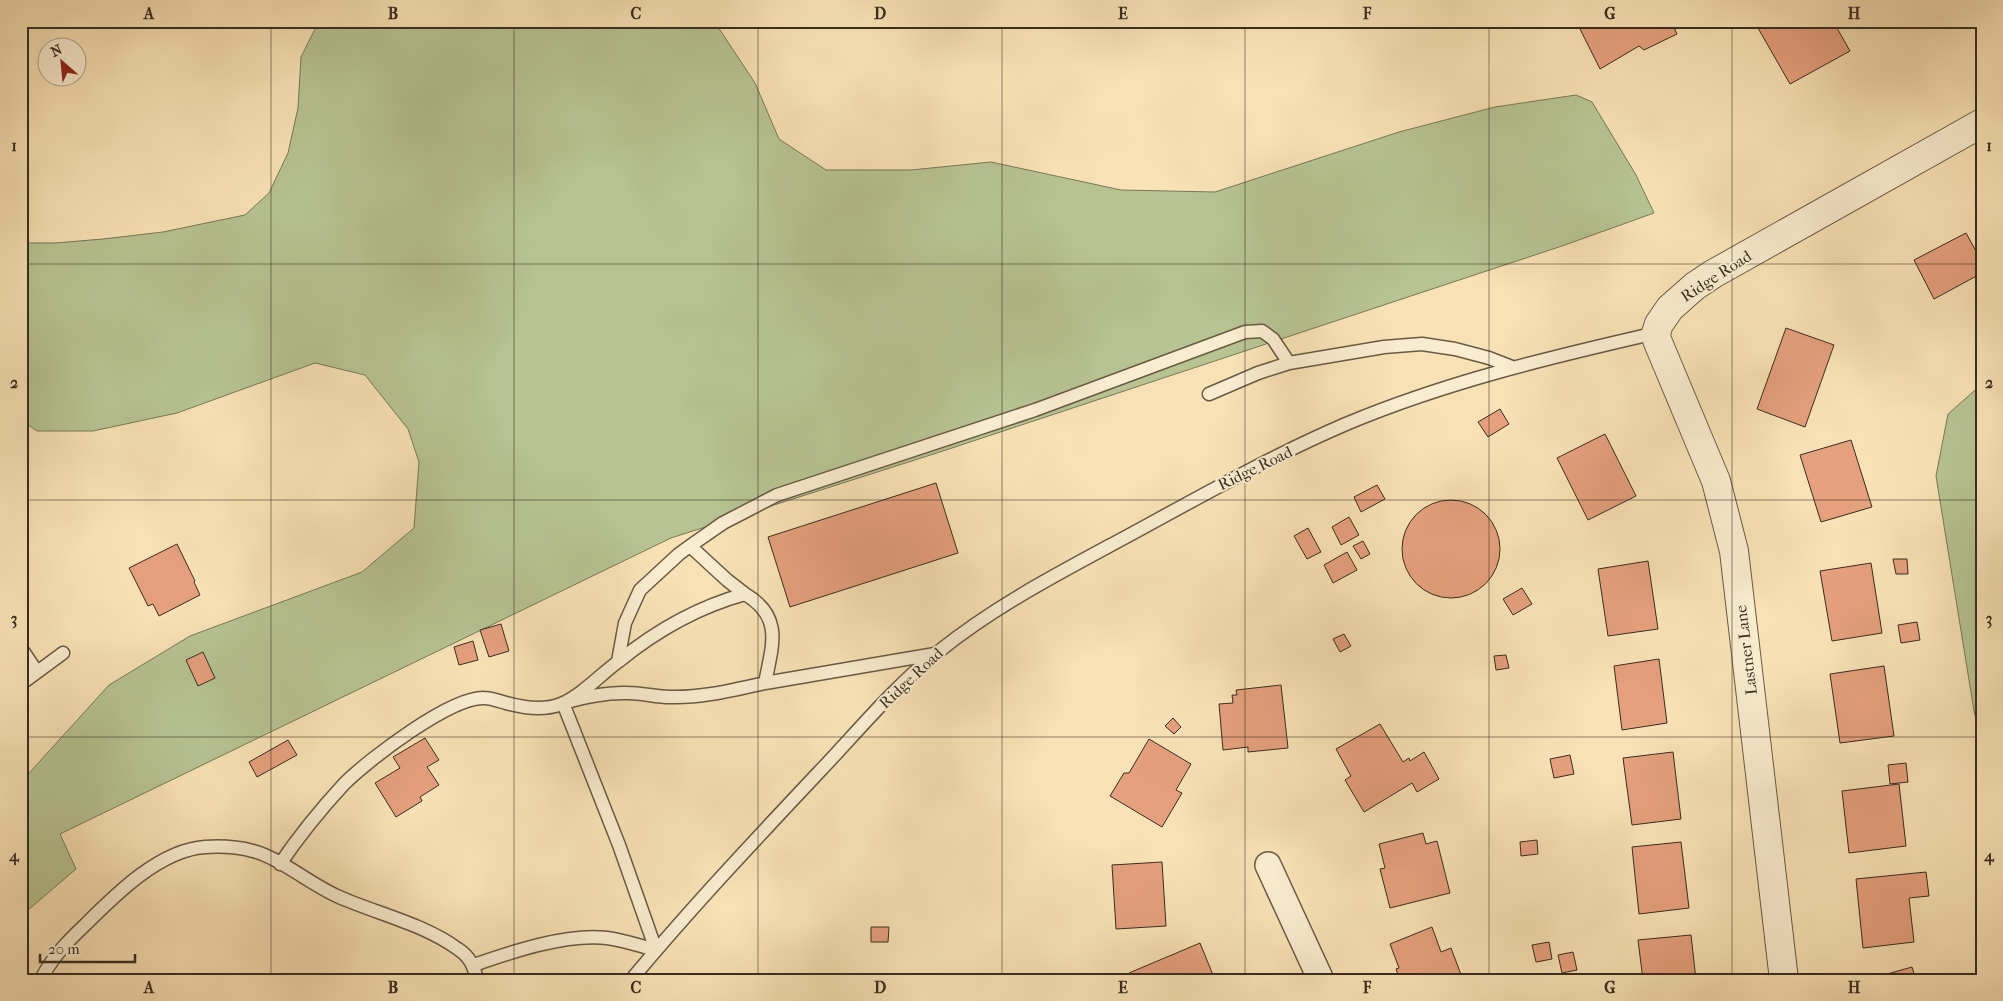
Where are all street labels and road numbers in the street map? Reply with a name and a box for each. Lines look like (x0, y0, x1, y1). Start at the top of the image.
street label: Ridge Road (1677, 246, 1755, 306)
street label: Ridge Road (1215, 442, 1296, 494)
street label: Lastner Lane (1731, 604, 1761, 696)
street label: Ridge Road (875, 643, 947, 712)

